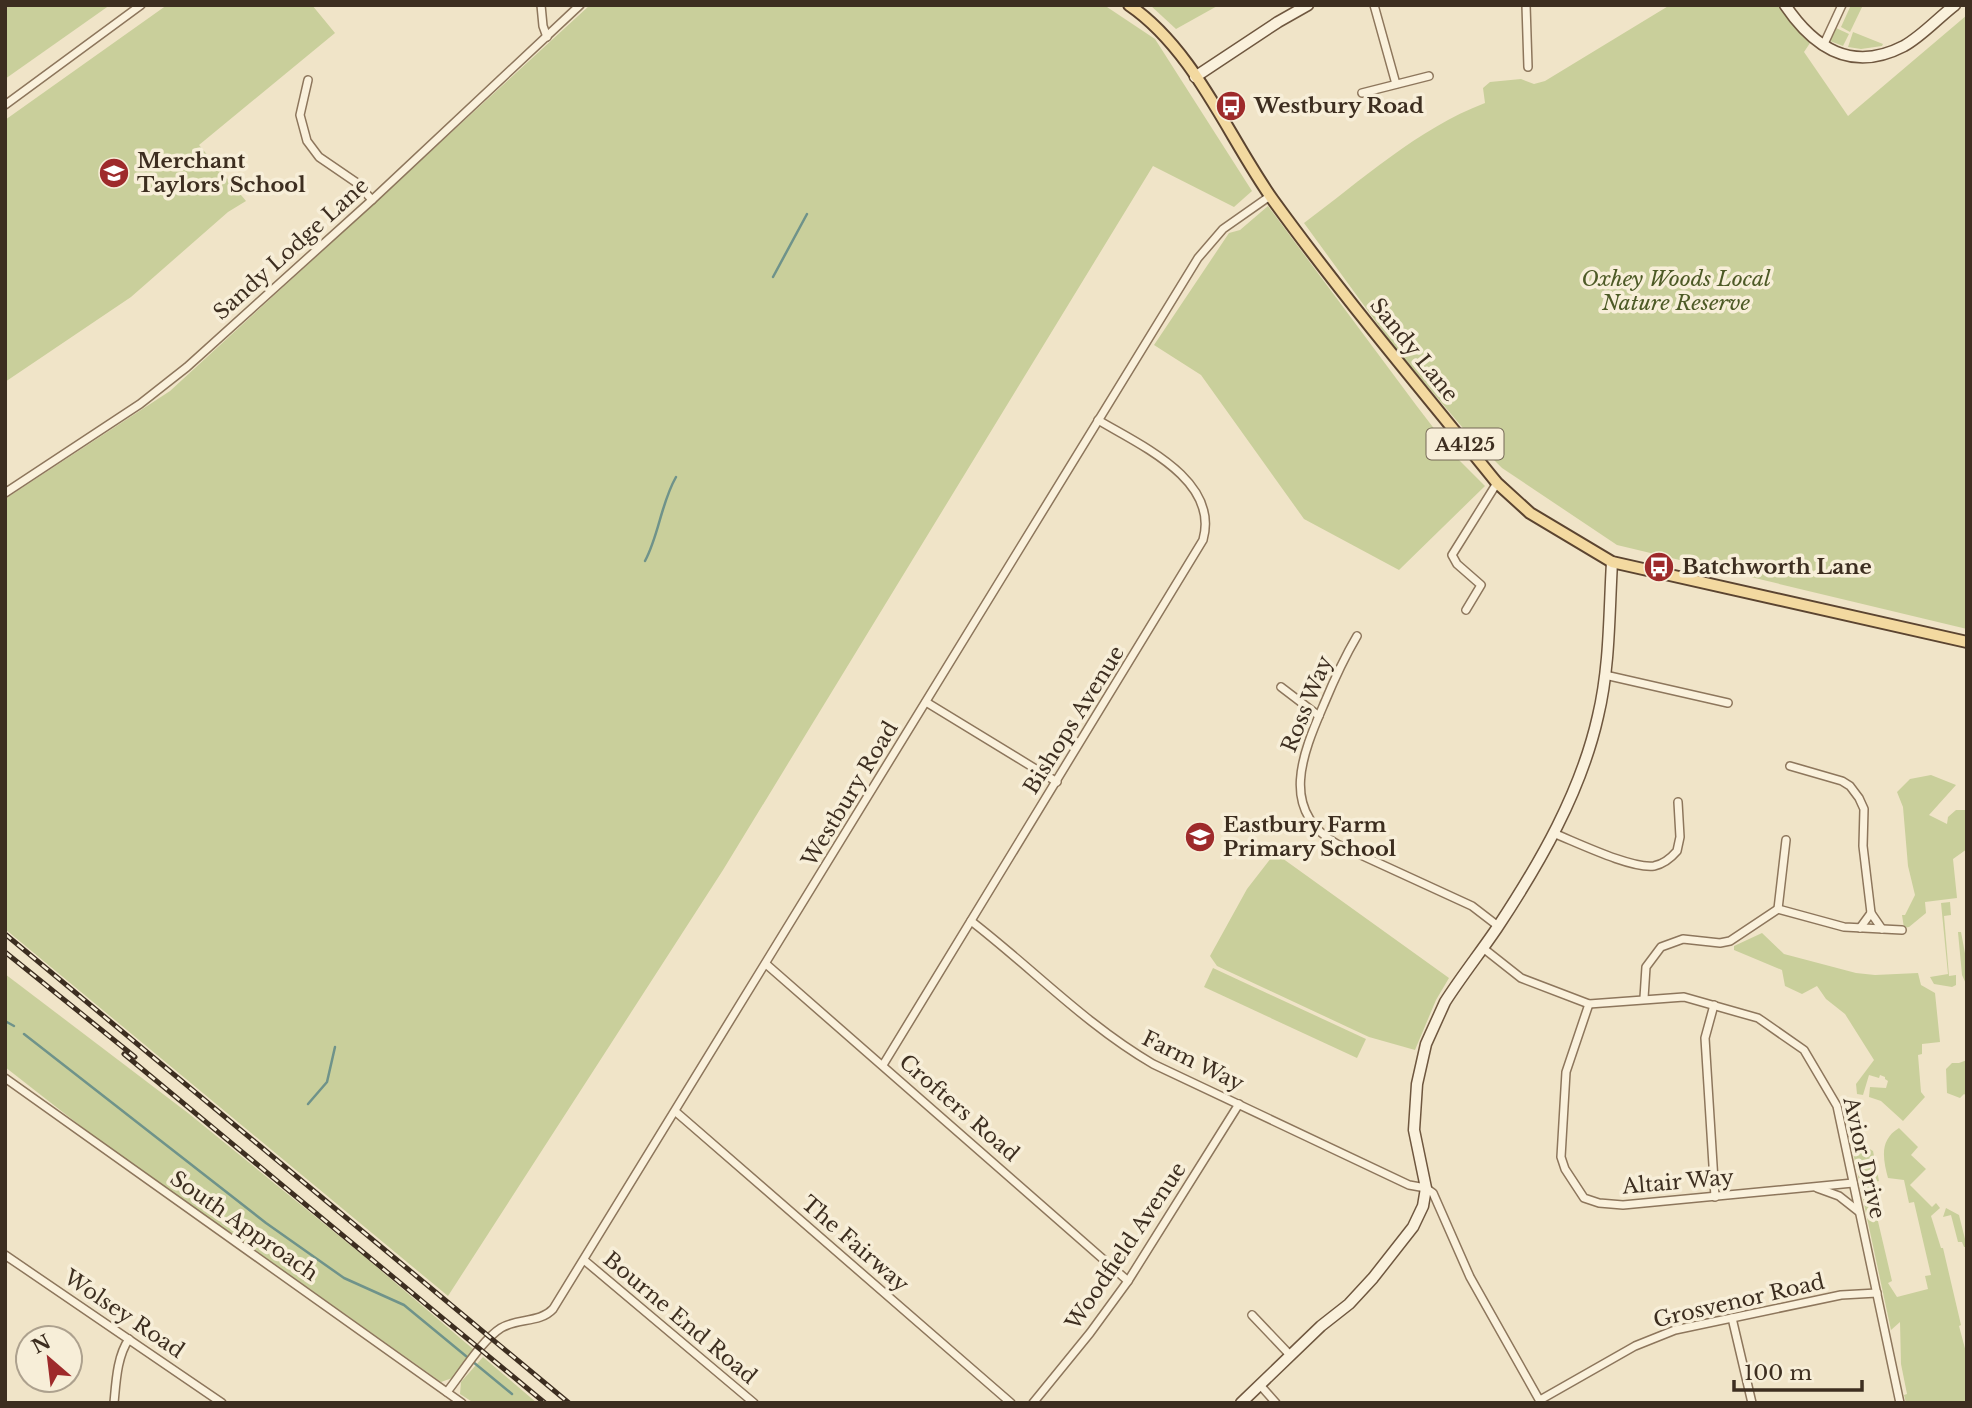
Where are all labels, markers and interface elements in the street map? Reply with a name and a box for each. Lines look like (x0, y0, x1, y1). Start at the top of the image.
bus stop icon: Westbury Road (1214, 89, 1248, 123)
place label: Westbury Road (1253, 93, 1424, 119)
place label: Merchant Taylors' School (137, 148, 306, 198)
school or university icon: Merchant Taylors' School (97, 156, 131, 190)
street label: Sandy Lodge Lane (208, 173, 374, 325)
park label: Oxhey Woods Local Nature Reserve (1581, 266, 1771, 316)
street label: Sandy Lane (1364, 293, 1464, 407)
road number: A4125 (1426, 428, 1504, 460)
bus stop icon: Batchworth Lane (1642, 550, 1676, 584)
place label: Batchworth Lane (1682, 554, 1872, 580)
street label: Bishops Avenue (1018, 641, 1130, 799)
street label: Ross Way (1276, 651, 1338, 756)
street label: Westbury Road (796, 717, 904, 872)
place label: Eastbury Farm Primary School (1223, 812, 1397, 862)
school or university icon: Eastbury Farm Primary School (1183, 820, 1217, 854)
street label: Farm Way (1138, 1025, 1249, 1097)
street label: Crofters Road (894, 1049, 1024, 1167)
street label: Avior Drive (1837, 1094, 1891, 1221)
street label: Woodfield Avenue (1060, 1157, 1192, 1336)
street label: Altair Way (1620, 1164, 1735, 1200)
street label: South Approach (165, 1165, 323, 1287)
street label: The Fairway (796, 1190, 914, 1298)
street label: Bourne End Road (598, 1246, 762, 1390)
street label: Wolsey Road (58, 1264, 189, 1364)
street label: Grosvenor Road (1651, 1269, 1827, 1333)
north arrow (14, 1324, 84, 1394)
text: N (28, 1330, 55, 1359)
scale bar (1734, 1348, 1862, 1392)
text: 100 m (1744, 1360, 1812, 1386)

